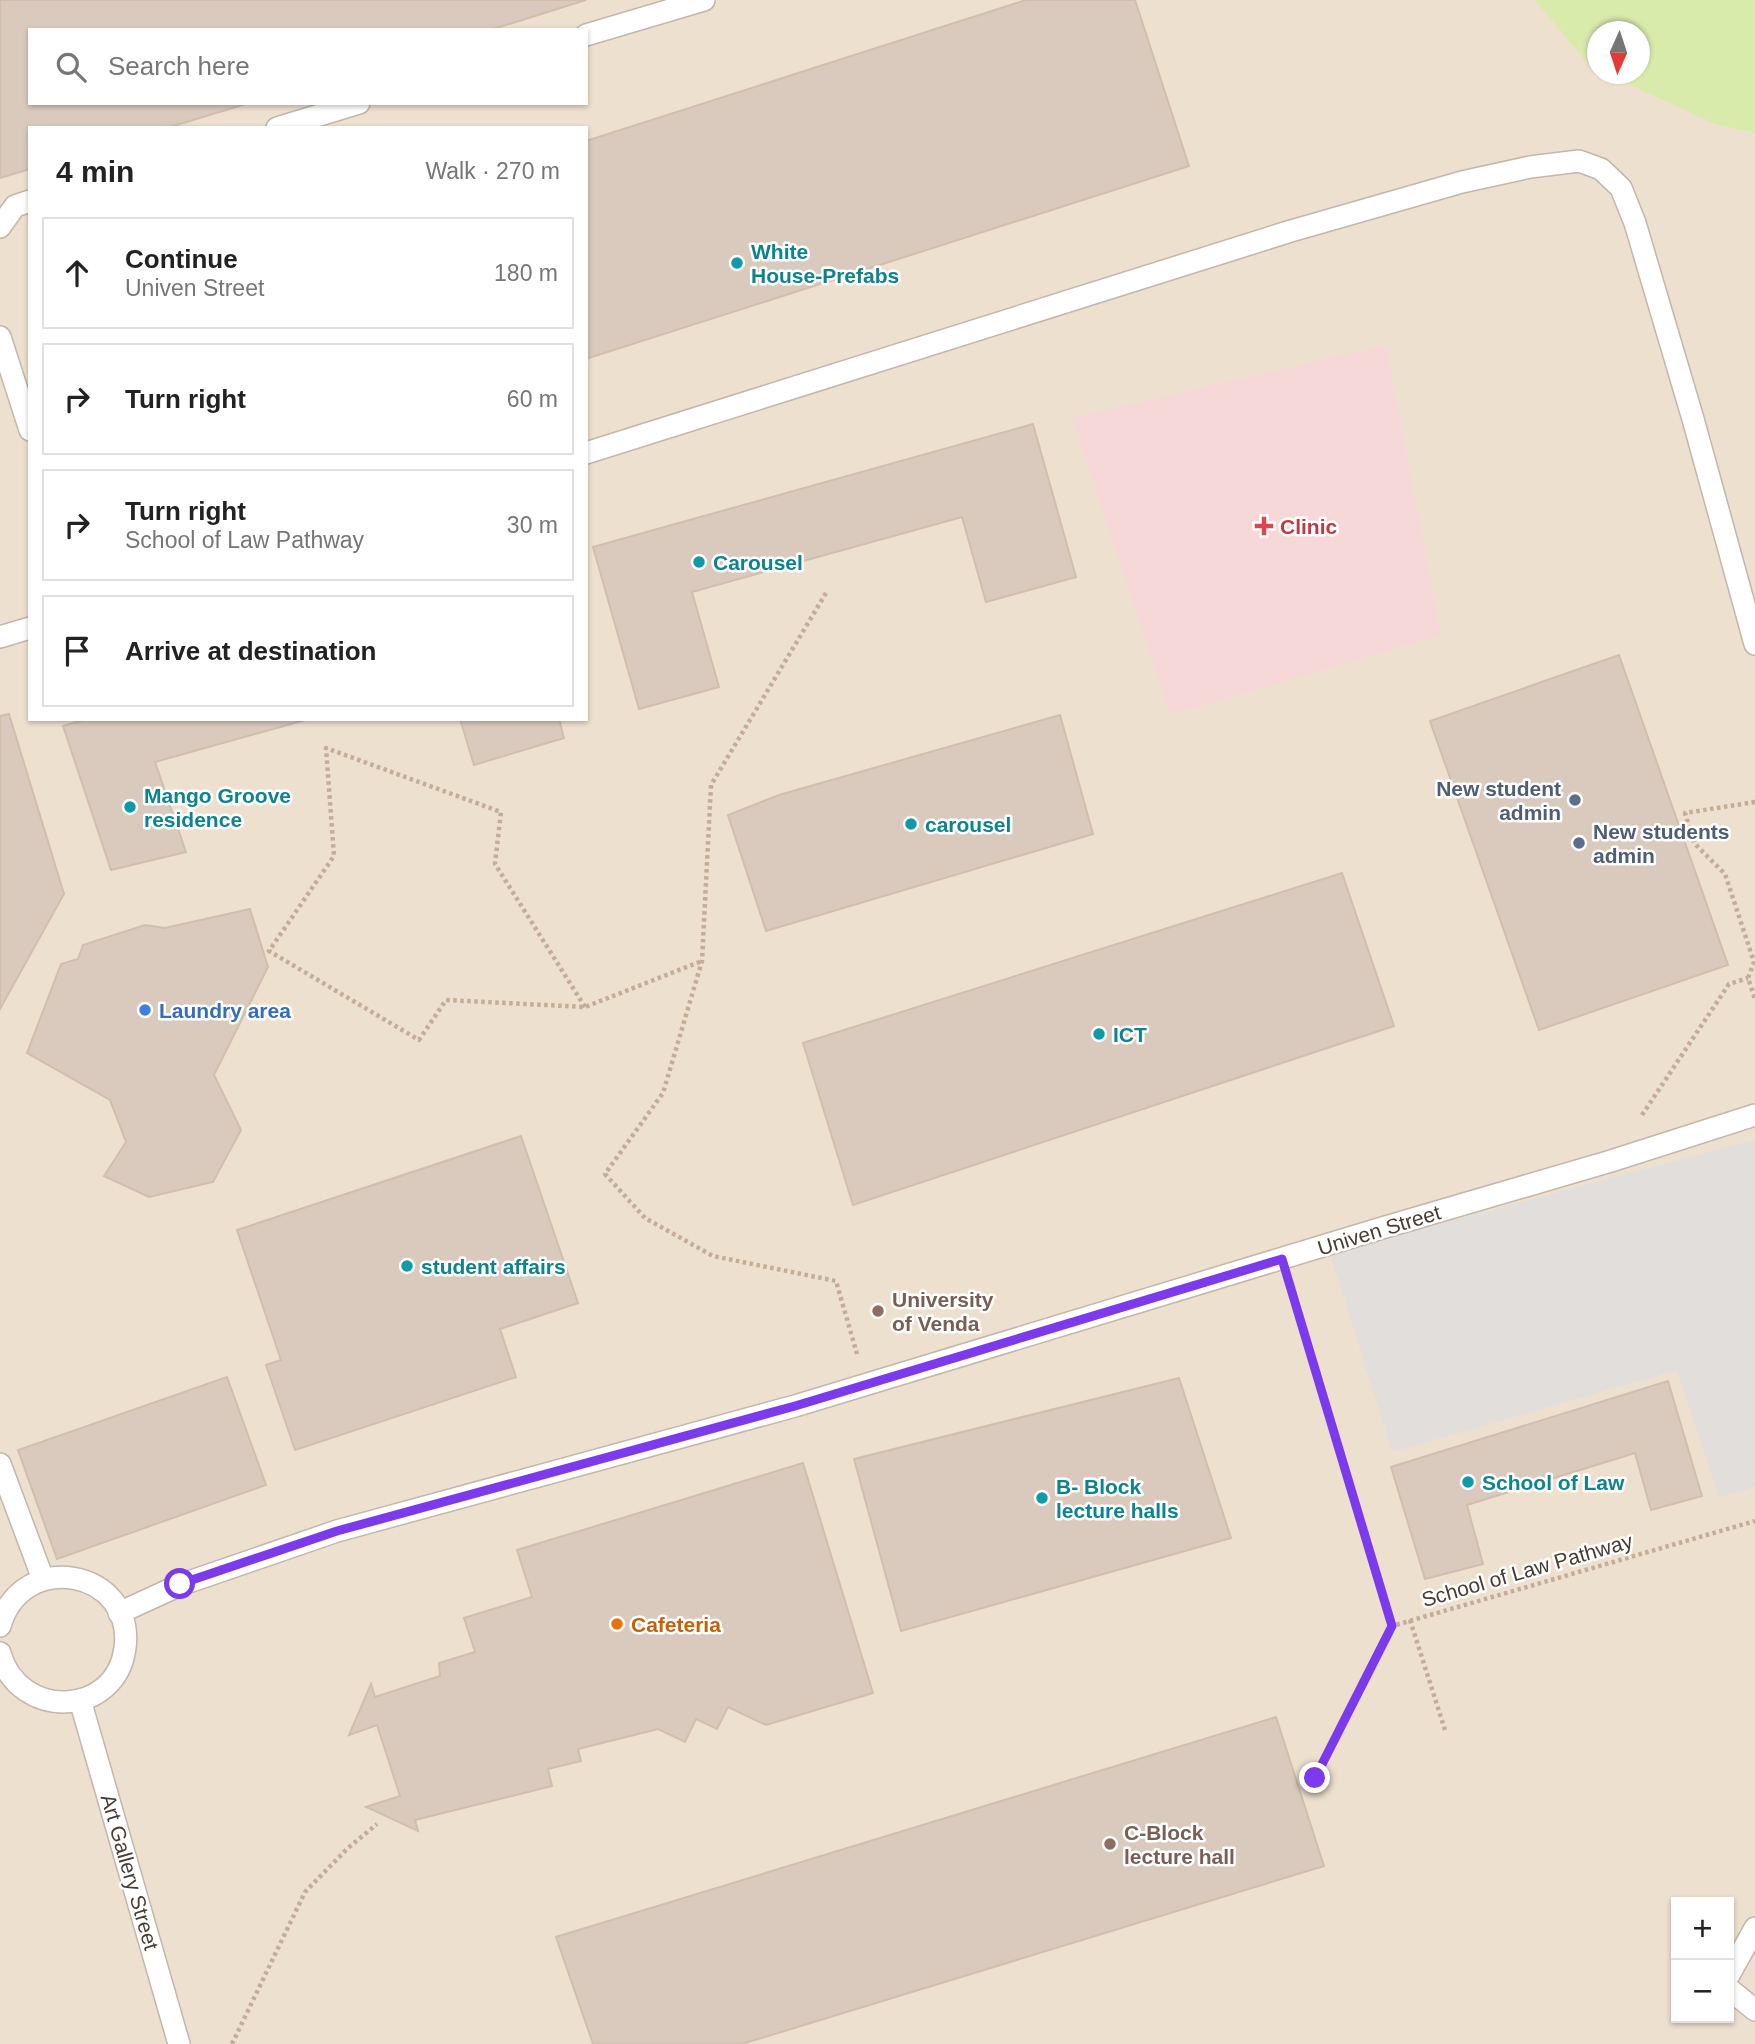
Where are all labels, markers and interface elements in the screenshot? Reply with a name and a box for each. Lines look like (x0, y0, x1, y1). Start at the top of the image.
north arrow (1587, 21, 1650, 84)
search box (28, 28, 588, 105)
icon: search (52, 48, 90, 86)
text: Search here (108, 51, 250, 81)
text: 4 min (56, 155, 134, 188)
text: Walk · 270 m (425, 158, 560, 184)
place label: White House-Prefabs (751, 240, 899, 287)
text: Continue (125, 244, 238, 274)
icon: ahead (58, 254, 96, 292)
marker: White House-Prefabs (729, 255, 745, 271)
text: 180 m (494, 260, 558, 286)
text: Univen Street (125, 275, 264, 301)
icon: right (58, 380, 96, 418)
text: Turn right (125, 384, 246, 414)
text: 60 m (507, 386, 558, 412)
text: Turn right (125, 496, 246, 526)
icon: right (58, 506, 96, 544)
text: 30 m (507, 512, 558, 538)
place label: Clinic (1280, 515, 1337, 538)
marker: Clinic (1254, 516, 1274, 536)
text: School of Law Pathway (125, 527, 364, 553)
place label: Carousel (713, 551, 803, 574)
marker: Carousel (691, 554, 707, 570)
icon: arrive (58, 632, 96, 670)
text: Arrive at destination (125, 636, 376, 666)
place label: New student admin (1436, 777, 1561, 824)
place label: Mango Groove residence (144, 784, 291, 831)
marker: New student admin (1567, 792, 1583, 808)
marker: Mango Groove residence (122, 799, 138, 815)
place label: carousel (925, 813, 1011, 836)
marker: carousel (903, 816, 919, 832)
place label: New students admin (1593, 820, 1730, 867)
marker: New students admin (1571, 835, 1587, 851)
place label: Laundry area (159, 999, 291, 1022)
marker: Laundry area (137, 1002, 153, 1018)
place label: ICT (1113, 1023, 1147, 1046)
marker: ICT (1091, 1026, 1107, 1042)
street label: Univen Street (1315, 1200, 1443, 1260)
place label: student affairs (421, 1255, 566, 1278)
marker: student affairs (399, 1258, 415, 1274)
place label: University of Venda (892, 1288, 994, 1335)
marker: University of Venda (870, 1303, 886, 1319)
place label: School of Law (1482, 1471, 1625, 1494)
marker: School of Law (1460, 1474, 1476, 1490)
place label: B- Block lecture halls (1056, 1475, 1179, 1522)
marker: B- Block lecture halls (1034, 1490, 1050, 1506)
street label: School of Law Pathway (1419, 1529, 1636, 1611)
route start (164, 1568, 195, 1599)
place label: Cafeteria (631, 1613, 721, 1636)
marker: Cafeteria (609, 1616, 625, 1632)
route end (1299, 1762, 1330, 1793)
street label: Art Gallery Street (97, 1791, 163, 1953)
place label: C-Block lecture hall (1124, 1821, 1235, 1868)
marker: C-Block lecture hall (1102, 1836, 1118, 1852)
map controls (1671, 1897, 1734, 2023)
button: + (1671, 1897, 1734, 1960)
button: − (1671, 1960, 1734, 2023)

